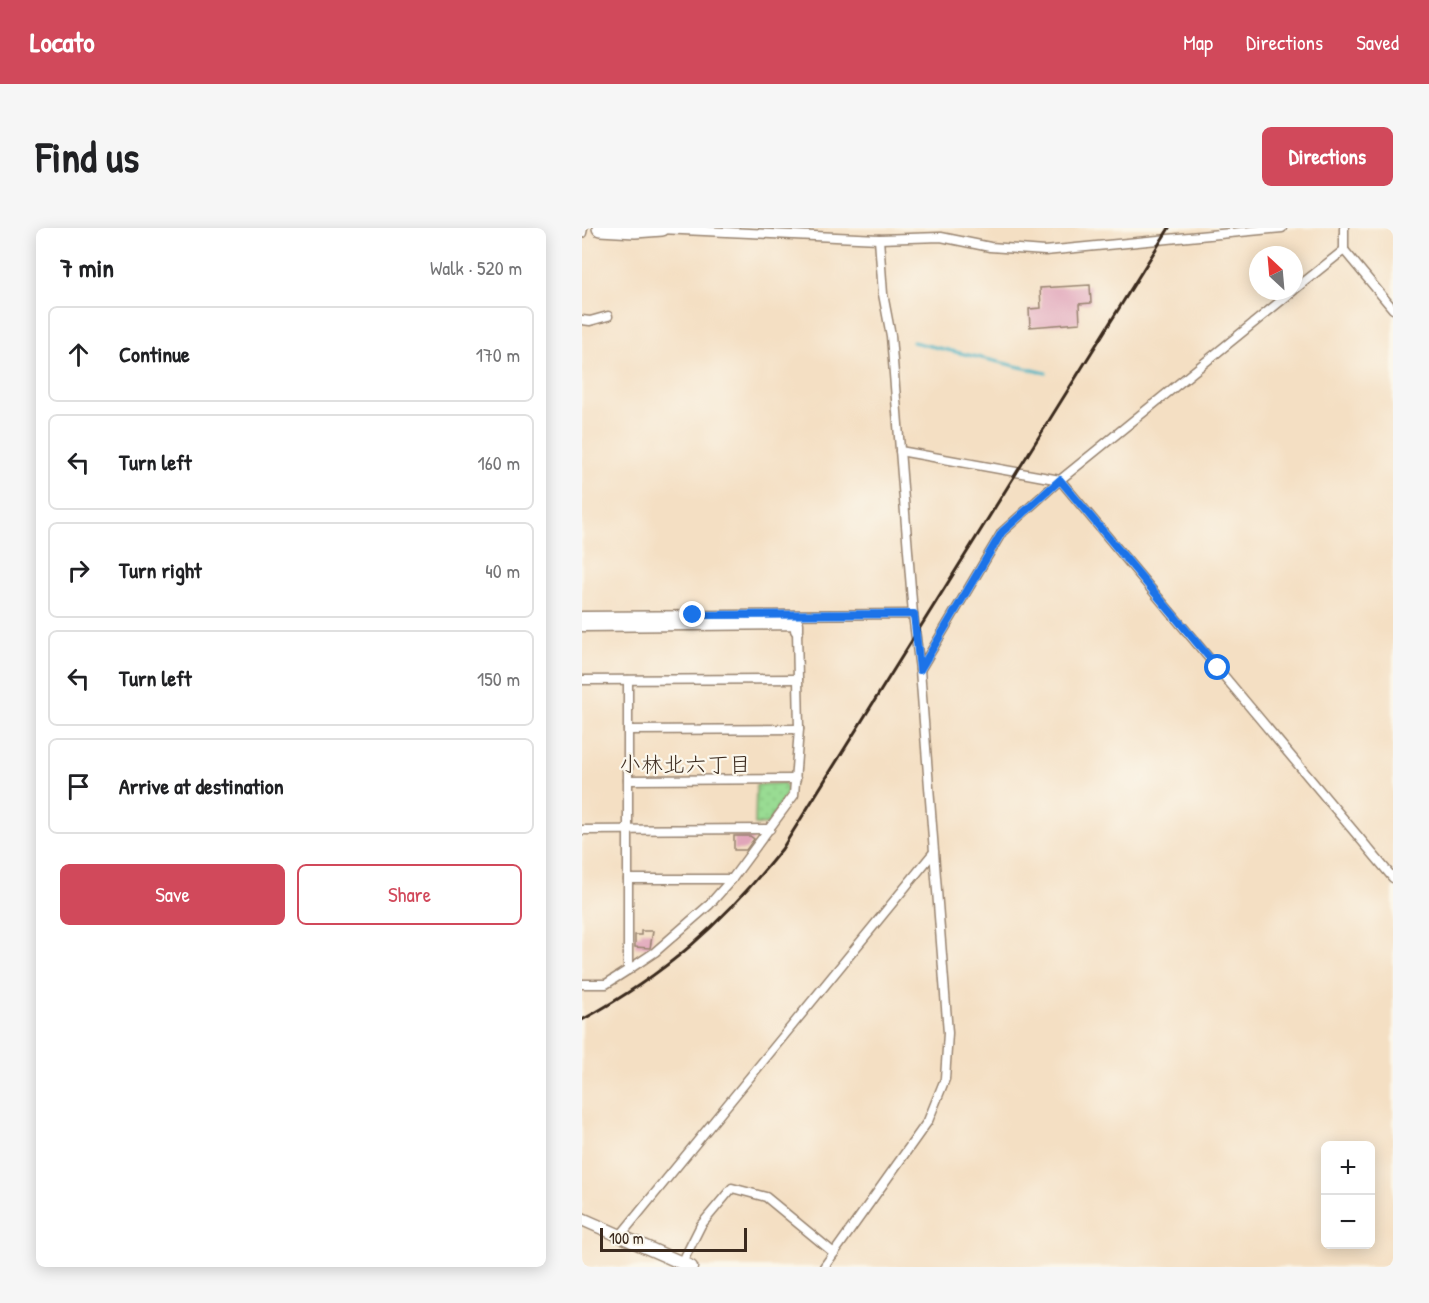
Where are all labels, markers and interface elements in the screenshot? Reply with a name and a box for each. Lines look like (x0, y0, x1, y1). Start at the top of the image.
text: Locato (30, 23, 94, 61)
text: Map (1183, 28, 1213, 57)
text: Directions (1246, 28, 1323, 57)
text: Saved (1356, 28, 1399, 57)
button: Directions (1262, 127, 1393, 186)
text: Find us (36, 128, 139, 185)
north arrow (1249, 246, 1303, 300)
text: 7 min (60, 250, 114, 285)
text: Walk · 520 m (430, 254, 522, 281)
icon: ahead (62, 338, 95, 371)
text: Continue (119, 339, 190, 369)
text: 170 m (476, 341, 520, 368)
icon: left (62, 446, 95, 479)
text: Turn left (119, 447, 192, 477)
text: 160 m (478, 449, 520, 476)
icon: right (62, 554, 95, 587)
text: Turn right (119, 555, 202, 585)
text: 40 m (485, 557, 520, 584)
route end (679, 601, 705, 627)
route start (1204, 654, 1230, 680)
icon: left (62, 662, 95, 695)
text: Turn left (119, 663, 192, 693)
text: 150 m (477, 665, 520, 692)
district label: 小林北六丁目 (619, 749, 751, 779)
icon: arrive (62, 770, 95, 803)
text: Arrive at destination (119, 771, 284, 801)
button: Save (60, 864, 285, 925)
button: Share (297, 864, 522, 925)
map controls (1321, 1141, 1375, 1249)
button: + (1321, 1141, 1375, 1195)
button: − (1321, 1195, 1375, 1249)
scale bar (600, 1225, 747, 1252)
text: 100 m (609, 1227, 644, 1249)

